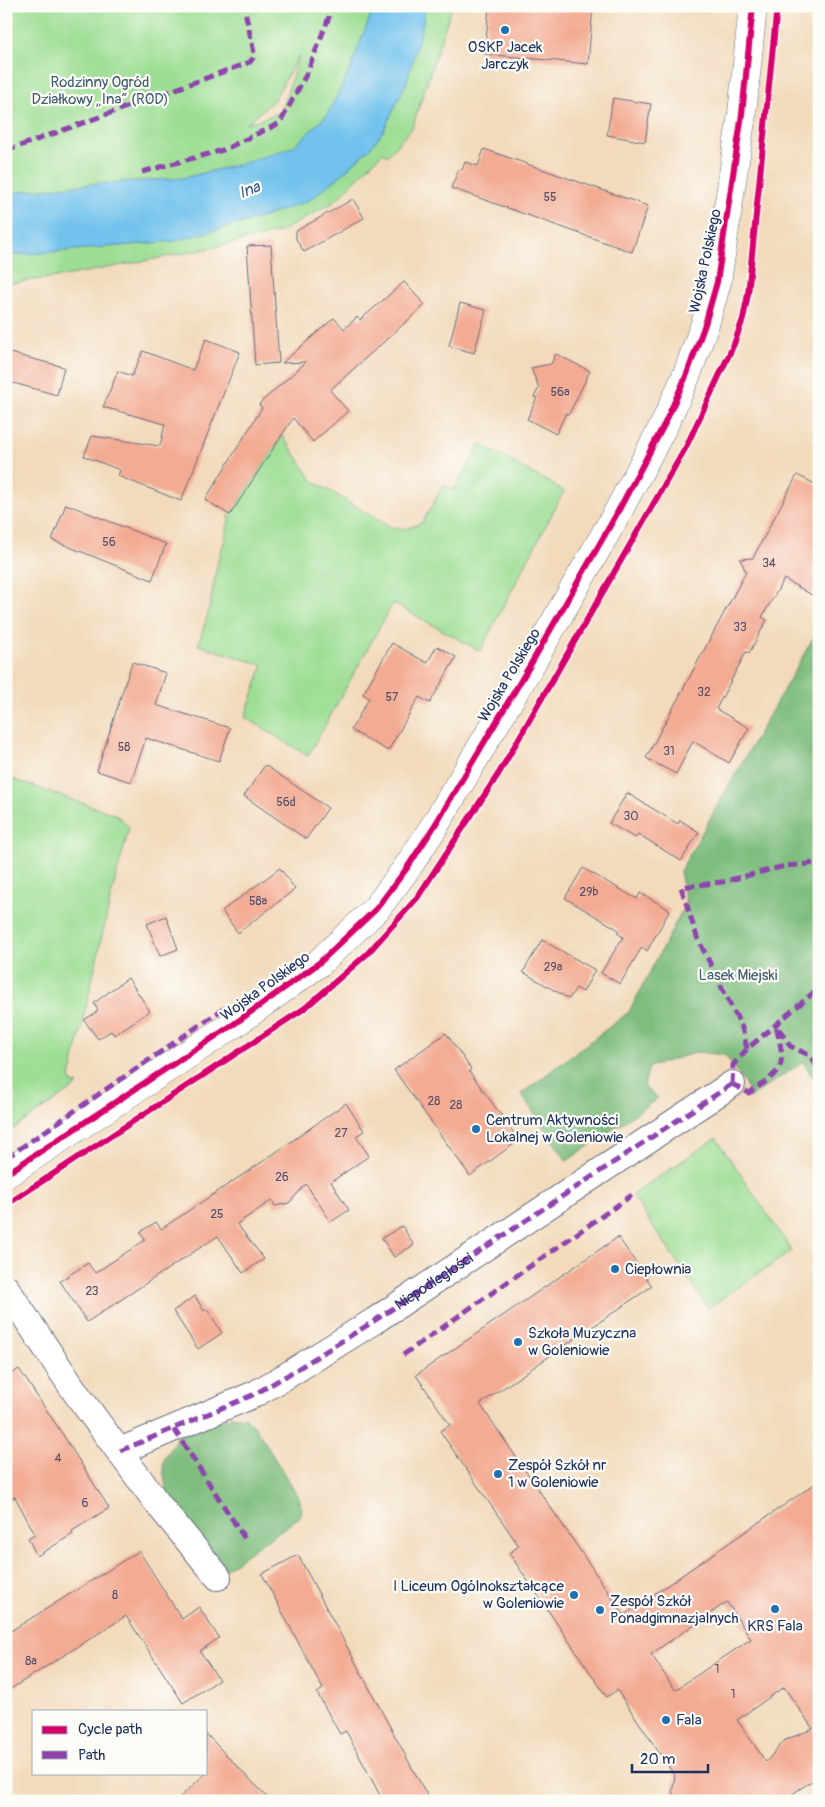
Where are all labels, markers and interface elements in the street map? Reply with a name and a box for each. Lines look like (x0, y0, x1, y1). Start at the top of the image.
marker: OSKP Jacek Jarczyk (499, 24, 511, 36)
place label: OSKP Jacek Jarczyk (468, 38, 543, 74)
park label: Rodzinny Ogród Działkowy „Ina“ (ROD) (31, 73, 169, 109)
water label: Ina (236, 176, 264, 203)
house number: 55 (543, 190, 557, 205)
street label: Wojska Polskiego (685, 207, 726, 315)
house number: 56a (550, 385, 570, 400)
house number: 56 (102, 535, 116, 550)
house number: 34 (762, 556, 776, 571)
house number: 33 (733, 620, 747, 635)
street label: Wojska Polskiego (474, 625, 545, 726)
house number: 32 (697, 685, 711, 700)
house number: 57 (386, 690, 399, 705)
house number: 58 (118, 740, 130, 755)
house number: 31 (663, 744, 675, 759)
house number: 56d (276, 795, 296, 810)
house number: 30 (624, 809, 638, 824)
house number: 29b (580, 885, 598, 900)
house number: 58a (249, 894, 267, 909)
street label: Wojska Polskiego (217, 948, 314, 1025)
house number: 29a (544, 960, 563, 975)
park label: Lasek Miejski (699, 966, 778, 985)
house number: 28 (428, 1094, 440, 1109)
house number: 28 (450, 1098, 462, 1113)
place label: Centrum Aktywności Lokalnej w Goleniowie (486, 1111, 624, 1147)
marker: Centrum Aktywności Lokalnej w Goleniowie (470, 1123, 482, 1135)
house number: 27 (334, 1126, 348, 1141)
house number: 26 (275, 1170, 289, 1185)
house number: 25 (210, 1207, 224, 1222)
street label: Niepodległości (391, 1249, 477, 1315)
place label: Ciepłownia (625, 1260, 691, 1279)
marker: Ciepłownia (609, 1263, 621, 1275)
house number: 23 (85, 1284, 99, 1299)
place label: Szkoła Muzyczna w Goleniowie (528, 1324, 636, 1360)
marker: Szkoła Muzyczna w Goleniowie (512, 1336, 524, 1348)
house number: 4 (55, 1451, 62, 1466)
place label: Zespół Szkół nr 1 w Goleniowie (508, 1456, 607, 1492)
marker: Zespół Szkół nr 1 w Goleniowie (492, 1468, 504, 1480)
house number: 6 (82, 1496, 89, 1511)
place label: I Liceum Ogólnokształcące w Goleniowie (393, 1577, 565, 1613)
house number: 8 (112, 1588, 118, 1603)
marker: I Liceum Ogólnokształcące w Goleniowie (568, 1589, 580, 1601)
place label: Zespół Szkół Ponadgimnazjalnych (610, 1592, 739, 1628)
marker: KRS Fala (769, 1603, 781, 1615)
marker: Zespół Szkół Ponadgimnazjalnych (594, 1604, 606, 1616)
place label: KRS Fala (747, 1617, 803, 1636)
house number: 8a (25, 1654, 37, 1669)
house number: 1 (715, 1662, 719, 1677)
house number: 1 (731, 1687, 735, 1702)
legend (32, 1710, 208, 1774)
place label: Fala (676, 1711, 702, 1730)
marker: Fala (660, 1714, 672, 1726)
text: Cycle path (78, 1720, 142, 1739)
scale bar (632, 1742, 709, 1774)
text: Path (78, 1746, 105, 1765)
text: 20 m (640, 1750, 675, 1769)

